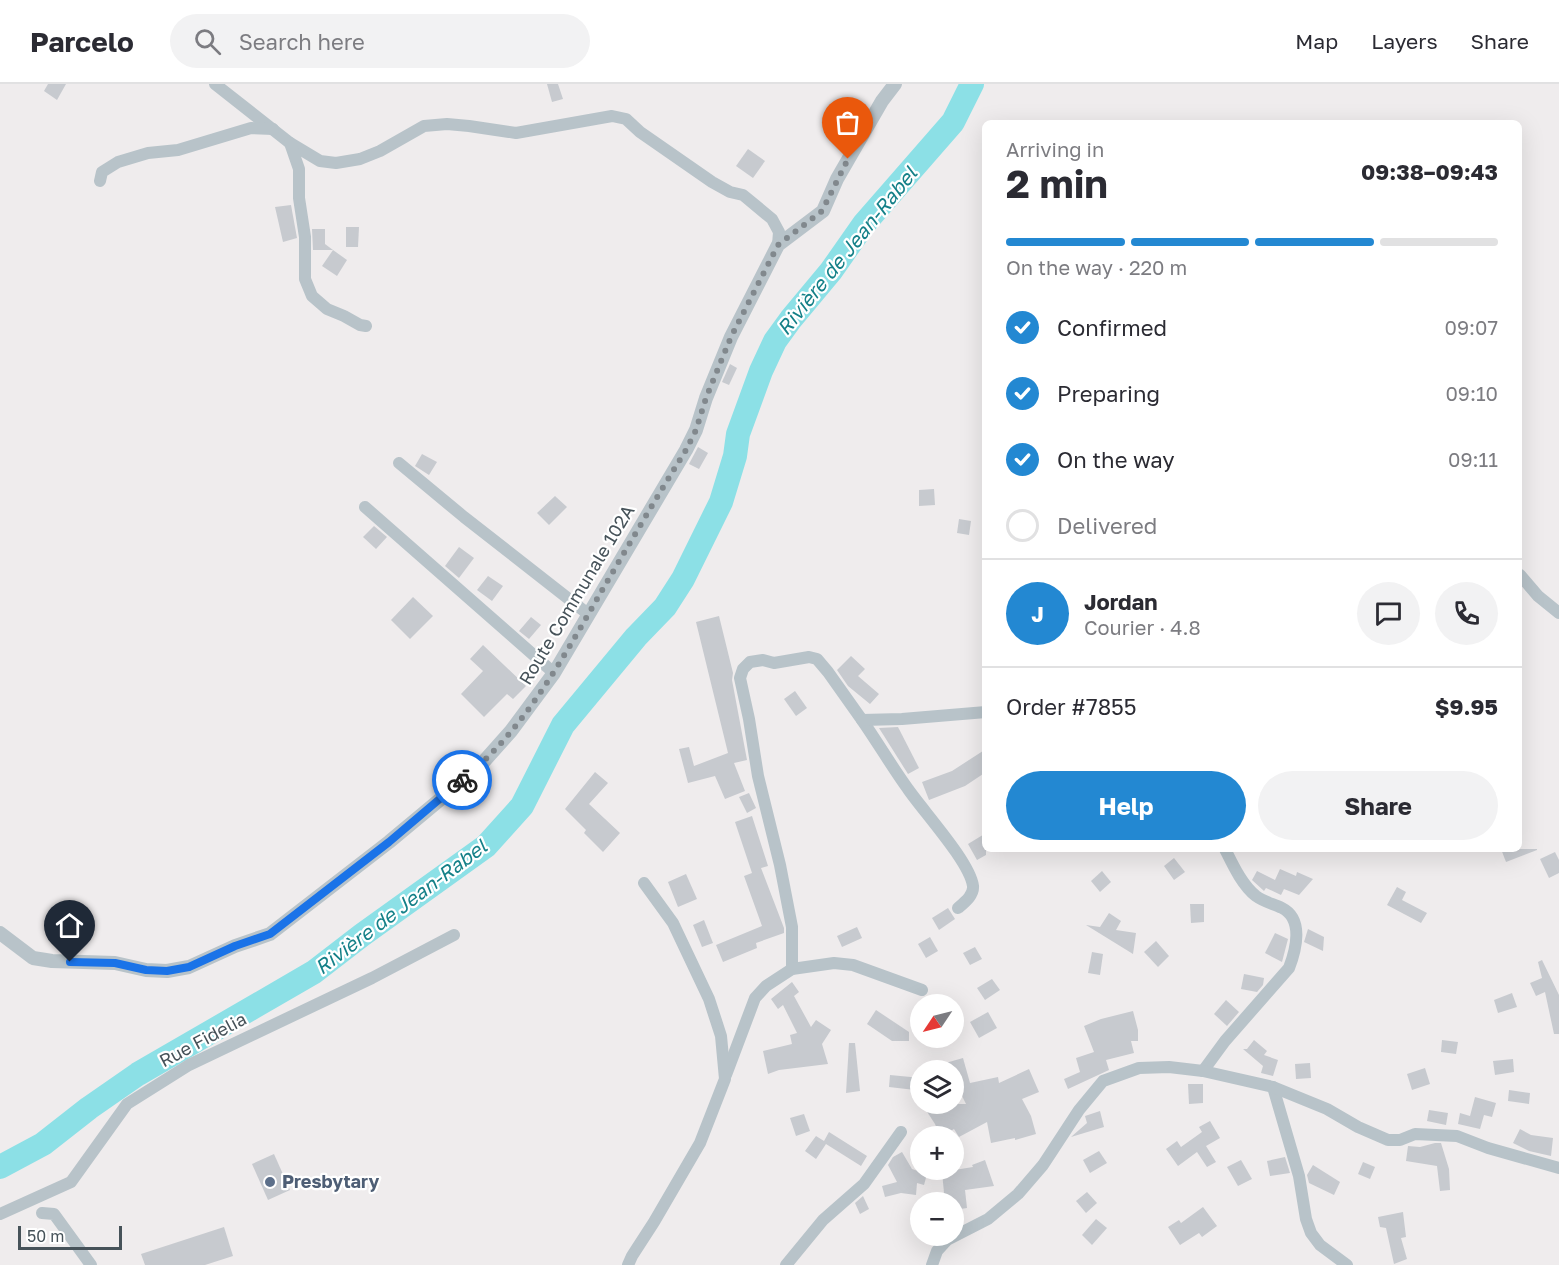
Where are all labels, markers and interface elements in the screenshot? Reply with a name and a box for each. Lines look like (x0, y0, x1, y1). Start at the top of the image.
search box (170, 14, 590, 68)
text: Parcelo (30, 25, 134, 58)
icon: search (191, 25, 224, 58)
text: Search here (239, 28, 365, 55)
text: Map (1295, 28, 1338, 54)
text: Layers (1371, 28, 1438, 54)
text: Share (1471, 28, 1529, 54)
pin (822, 97, 873, 159)
icon: bag (831, 106, 864, 139)
text: Arriving in (1006, 137, 1104, 161)
text: 09:38–09:43 (1361, 158, 1498, 185)
text: 2 min (1006, 160, 1108, 207)
water label: Rivière de Jean-Rabel (771, 161, 922, 339)
text: On the way · 220 m (1006, 255, 1187, 279)
icon: check (1006, 311, 1039, 344)
text: Confirmed (1057, 314, 1167, 341)
text: 09:07 (1445, 315, 1498, 339)
icon: check (1006, 377, 1039, 410)
text: Preparing (1057, 380, 1160, 407)
text: 09:10 (1445, 381, 1498, 405)
icon: check (1006, 443, 1039, 476)
text: On the way (1057, 446, 1175, 473)
text: 09:11 (1448, 447, 1498, 471)
street label: Route Communale 102A (514, 501, 639, 688)
text: Delivered (1057, 512, 1157, 539)
button: chat (1357, 582, 1420, 645)
button: phone (1435, 582, 1498, 645)
text: Jordan (1084, 588, 1158, 615)
text: J (1031, 600, 1044, 627)
text: Courier · 4.8 (1084, 615, 1201, 639)
text: Order #7855 (1006, 693, 1137, 720)
text: $9.95 (1435, 693, 1498, 720)
courier (432, 750, 492, 810)
icon: bike (446, 764, 479, 797)
button: Help (1006, 771, 1246, 840)
button: Share (1258, 771, 1498, 840)
water label: Rivière de Jean-Rabel (310, 833, 492, 979)
pin (44, 900, 95, 962)
icon: home (53, 909, 86, 942)
north arrow (910, 994, 964, 1048)
map controls (910, 994, 964, 1246)
street label: Rue Fidelia (155, 1007, 250, 1071)
button: layers (910, 1060, 964, 1114)
button: + (910, 1126, 964, 1180)
place label: Presbytary (282, 1170, 379, 1192)
marker: Presbytary (263, 1175, 277, 1189)
button: − (910, 1192, 964, 1246)
scale bar (18, 1223, 122, 1250)
text: 50 m (27, 1226, 64, 1246)

